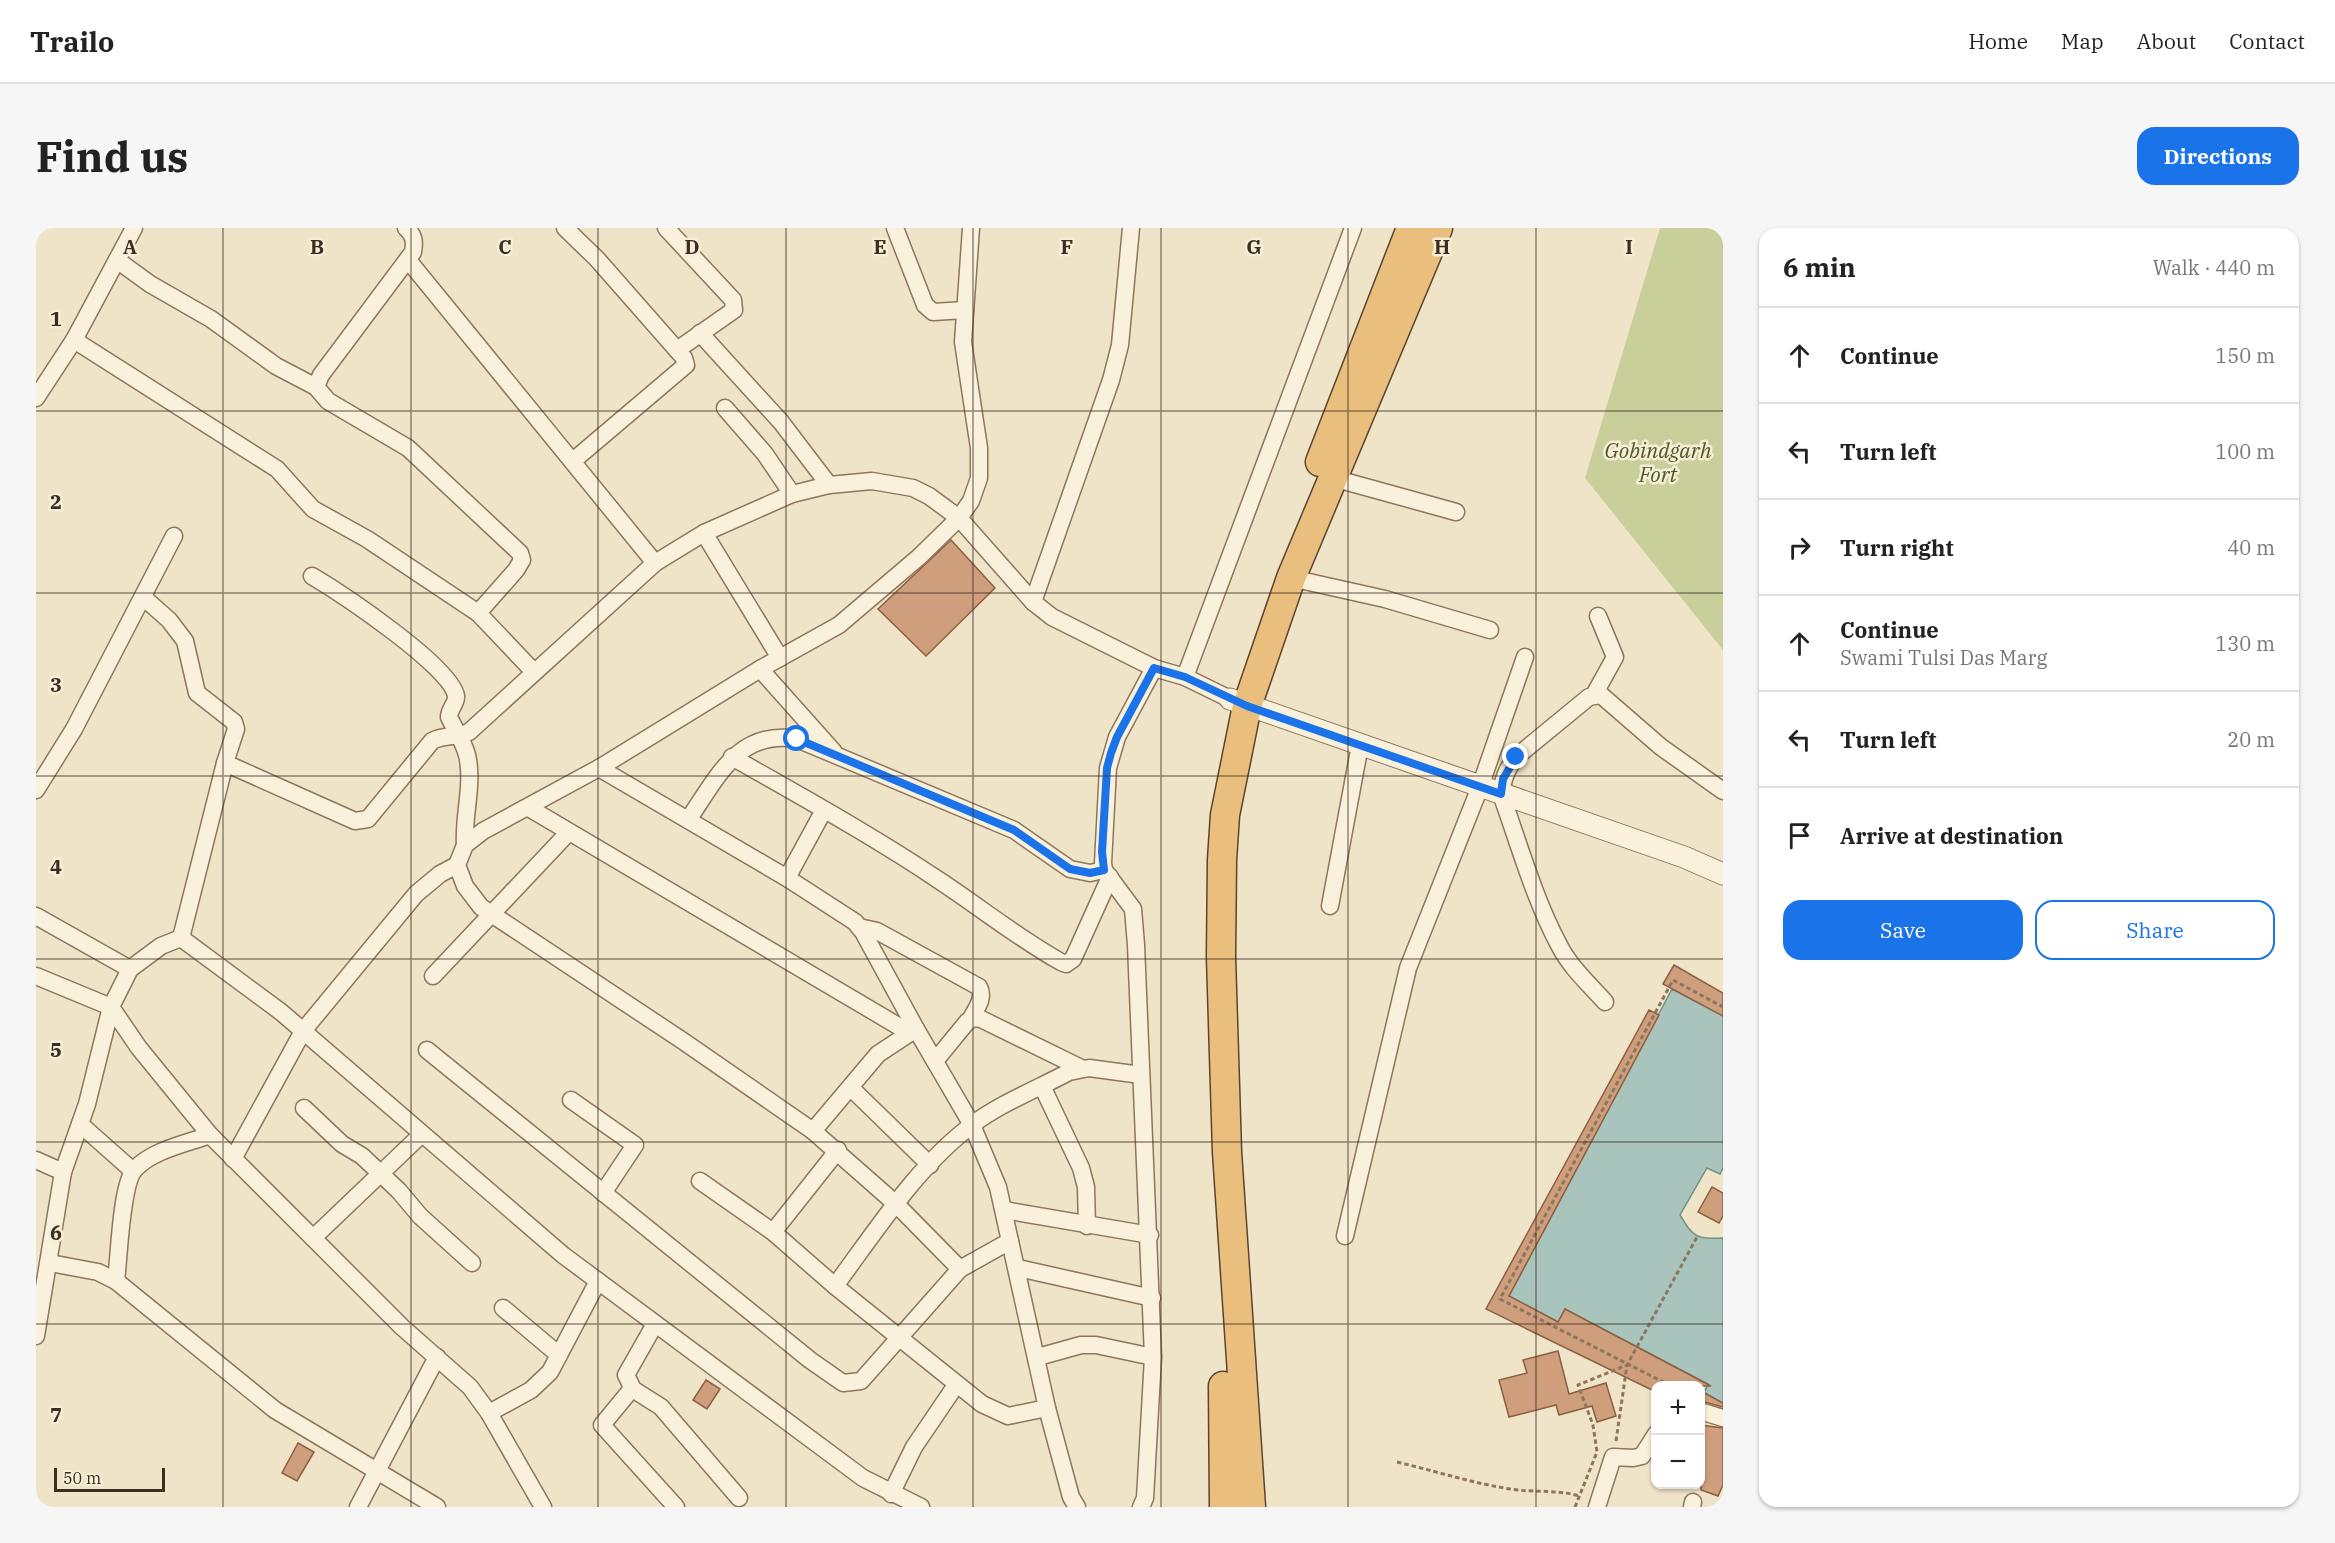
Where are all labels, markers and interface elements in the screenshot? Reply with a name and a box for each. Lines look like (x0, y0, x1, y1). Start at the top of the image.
text: Trailo (30, 23, 114, 60)
text: Home (1968, 27, 2028, 55)
text: Map (2061, 27, 2104, 55)
text: About (2137, 27, 2196, 55)
text: Contact (2229, 27, 2305, 55)
button: Directions (2137, 127, 2299, 185)
text: Find us (36, 129, 188, 184)
text: A (123, 233, 137, 260)
text: B (310, 233, 324, 260)
text: C (498, 233, 512, 260)
text: D (684, 233, 700, 260)
text: E (873, 233, 887, 260)
text: F (1061, 233, 1073, 260)
text: G (1246, 233, 1262, 260)
text: H (1434, 233, 1450, 260)
text: I (1625, 233, 1633, 260)
text: 6 min (1783, 250, 1856, 284)
text: Walk · 440 m (2153, 254, 2275, 281)
text: 1 (50, 305, 62, 332)
icon: ahead (1783, 339, 1816, 372)
text: Continue (1840, 341, 1939, 370)
text: 150 m (2215, 342, 2275, 369)
icon: left (1783, 435, 1816, 468)
park label: Gobindgarh Fort (1604, 436, 1712, 488)
text: Turn left (1840, 437, 1936, 466)
text: 100 m (2215, 438, 2275, 465)
text: 2 (50, 488, 62, 515)
icon: right (1783, 531, 1816, 564)
text: Turn right (1840, 533, 1954, 562)
text: 40 m (2227, 534, 2275, 561)
text: Continue (1840, 615, 1939, 644)
icon: ahead (1783, 627, 1816, 660)
text: 130 m (2215, 630, 2275, 657)
text: Swami Tulsi Das Marg (1840, 644, 2047, 671)
text: 3 (50, 671, 62, 698)
icon: left (1783, 723, 1816, 756)
route start (783, 725, 809, 751)
text: Turn left (1840, 725, 1936, 754)
text: 20 m (2227, 726, 2275, 753)
route end (1502, 743, 1528, 769)
icon: arrive (1783, 819, 1816, 852)
text: Arrive at destination (1840, 821, 2063, 850)
text: 4 (50, 853, 62, 880)
button: Save (1783, 900, 2023, 960)
button: Share (2035, 900, 2275, 960)
text: 5 (50, 1036, 62, 1063)
text: 6 (50, 1219, 62, 1246)
map controls (1651, 1381, 1705, 1489)
button: + (1651, 1381, 1705, 1435)
text: 7 (50, 1401, 62, 1428)
button: − (1651, 1435, 1705, 1489)
scale bar (54, 1465, 165, 1492)
text: 50 m (63, 1468, 101, 1488)

